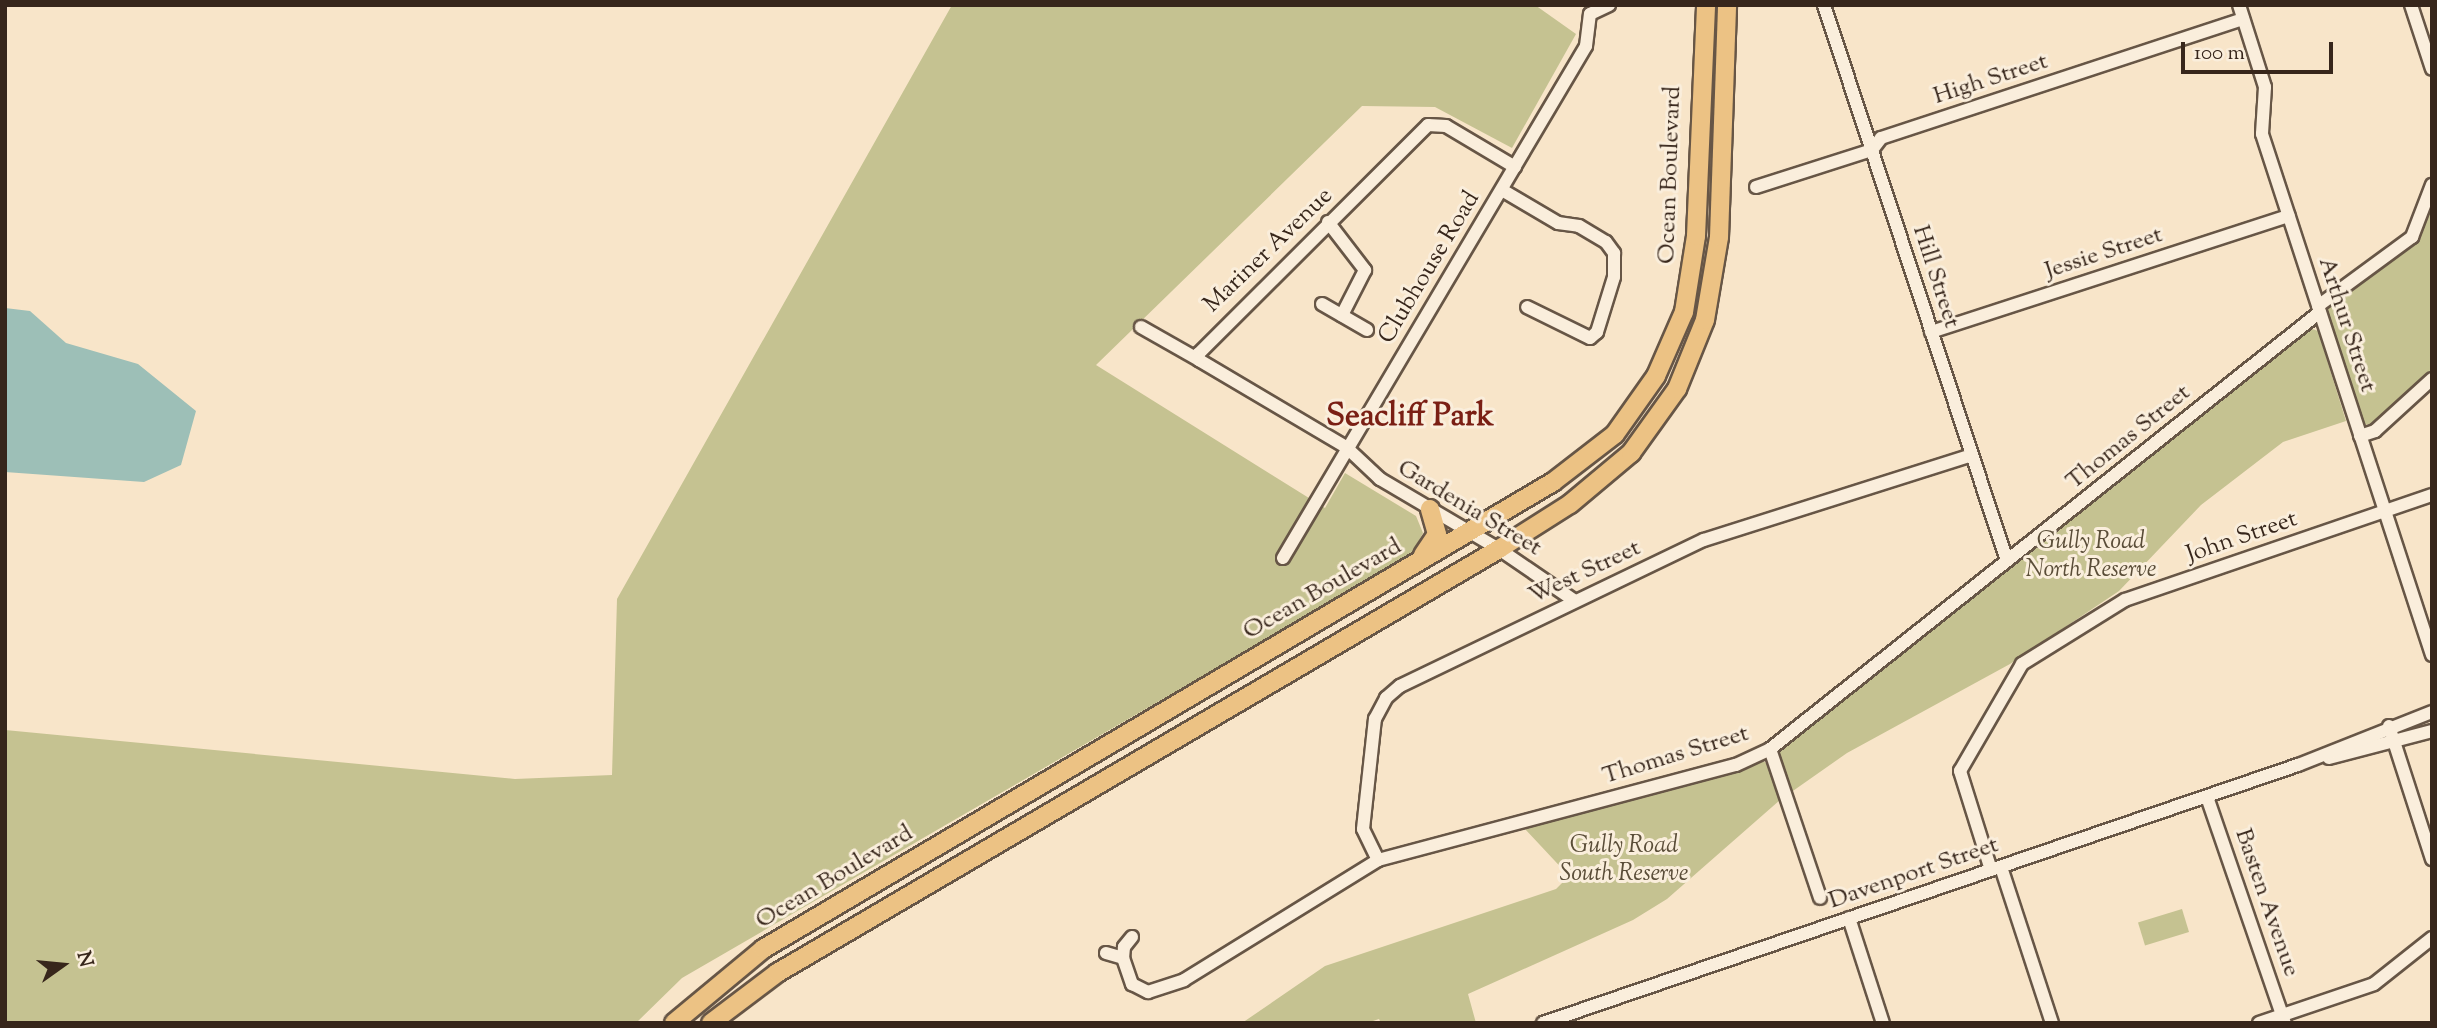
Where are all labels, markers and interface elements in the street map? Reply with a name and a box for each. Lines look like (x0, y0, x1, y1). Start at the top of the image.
scale bar (2185, 28, 2337, 72)
text: 100 m (2194, 39, 2245, 69)
street label: High Street (1930, 48, 2052, 112)
street label: Ocean Boulevard (1654, 86, 1688, 264)
street label: Mariner Avenue (1199, 182, 1339, 320)
street label: Clubhouse Road (1373, 186, 1487, 350)
street label: Jessie Street (2042, 221, 2166, 287)
street label: Hill Street (1905, 222, 1965, 332)
street label: Arthur Street (2311, 254, 2381, 396)
street label: Thomas Street (2061, 379, 2197, 497)
district label: Seacliff Park (1326, 398, 1494, 436)
street label: Gardenia Street (1392, 455, 1546, 563)
street label: John Street (2183, 506, 2301, 570)
park label: Gully Road North Reserve (2026, 529, 2156, 585)
street label: Ocean Boulevard (1239, 533, 1407, 647)
street label: West Street (1524, 535, 1646, 611)
street label: Thomas Street (1599, 720, 1753, 792)
street label: Ocean Boulevard (751, 820, 919, 936)
street label: Basten Avenue (2227, 825, 2305, 981)
street label: Davenport Street (1825, 831, 2003, 917)
park label: Gully Road South Reserve (1560, 833, 1688, 889)
north arrow (28, 930, 98, 1000)
text: N (69, 949, 99, 970)

